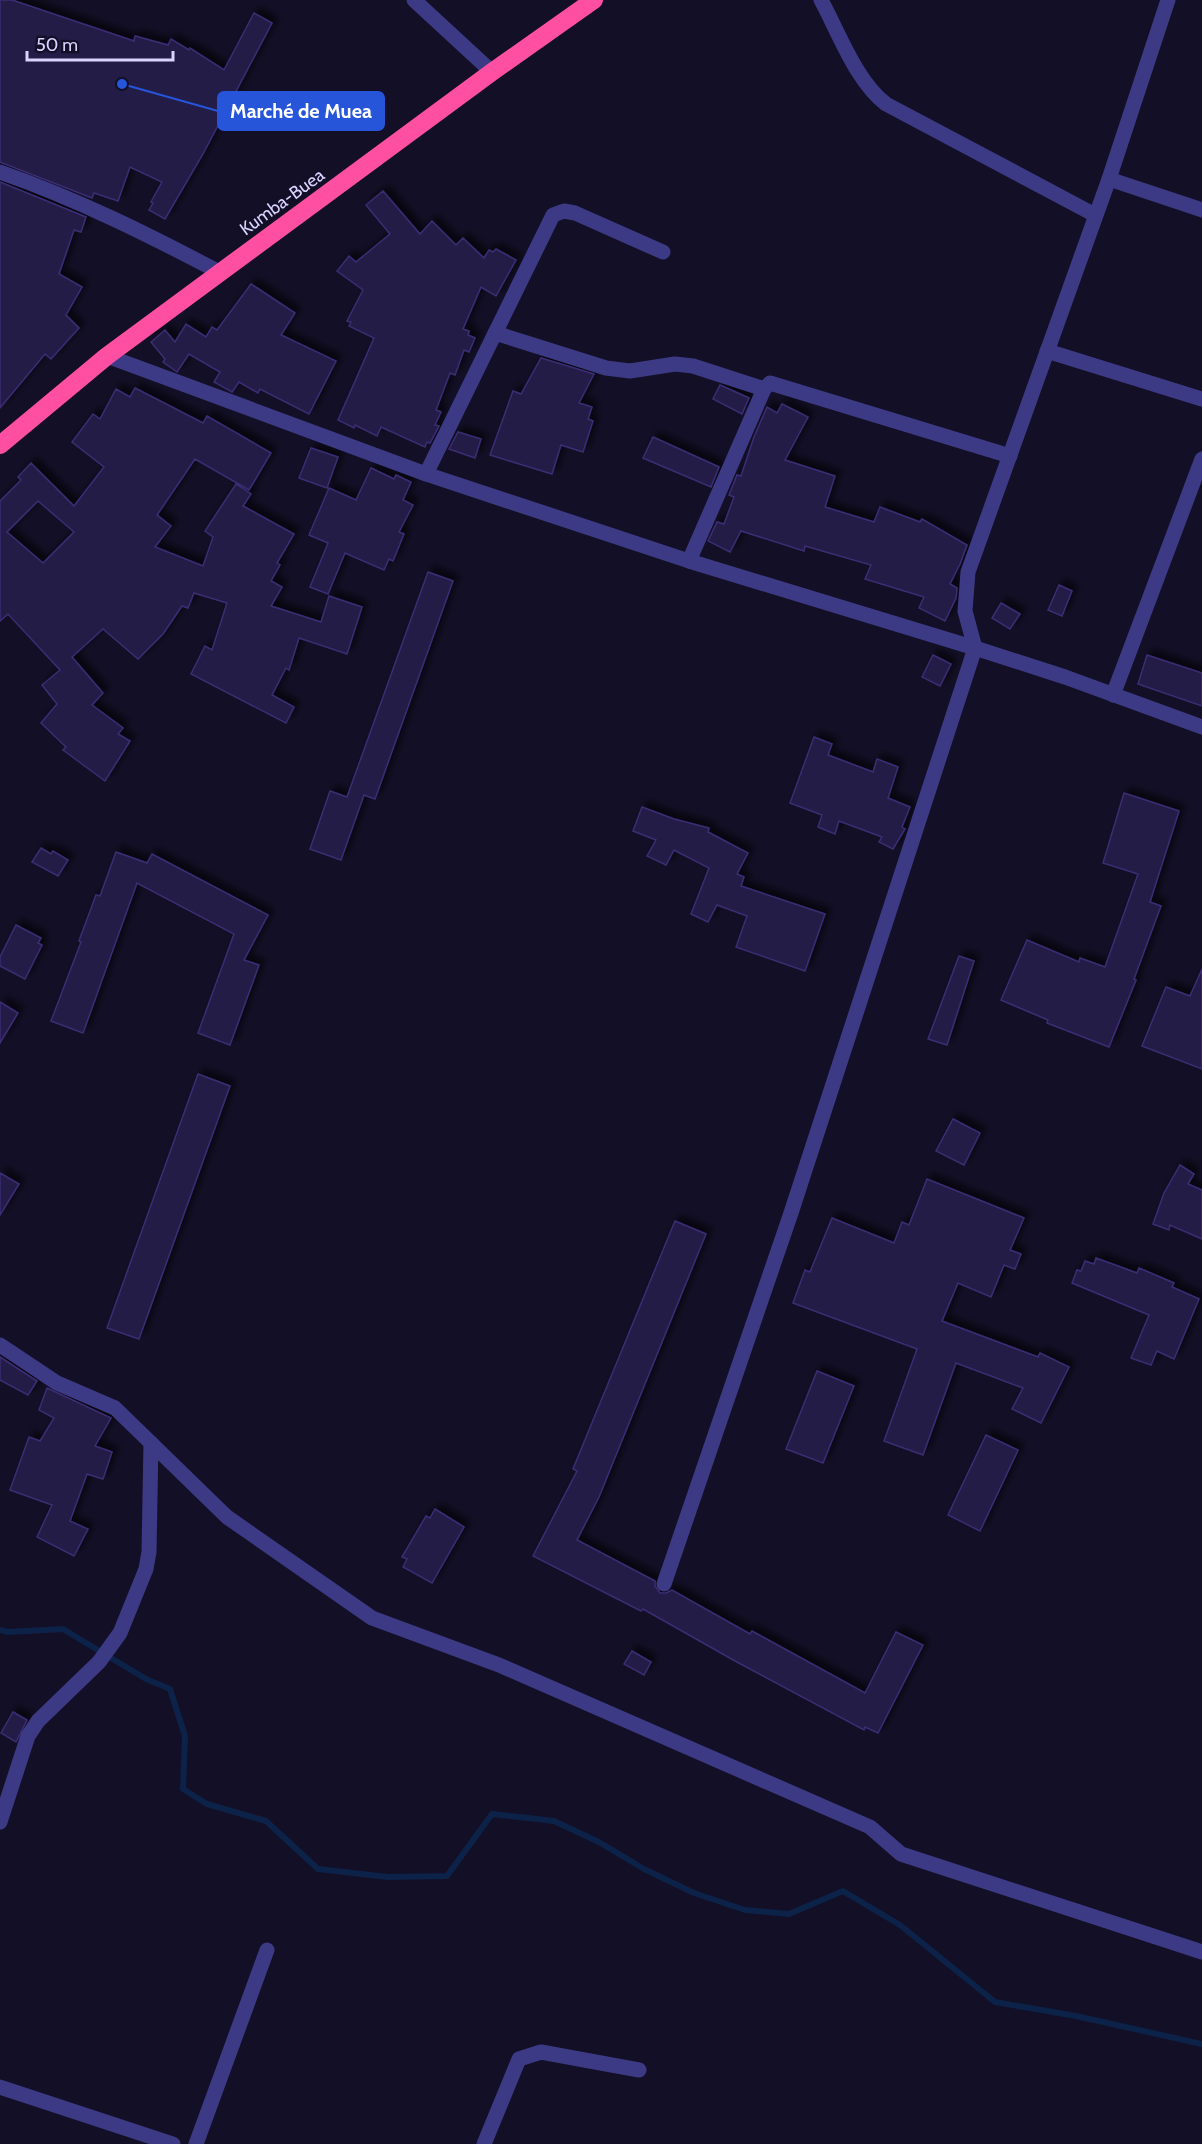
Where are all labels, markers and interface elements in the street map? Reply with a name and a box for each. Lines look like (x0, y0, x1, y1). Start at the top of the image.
scale bar (27, 24, 172, 62)
text: 50 m (36, 34, 78, 56)
callout: Marché de Muea (218, 92, 384, 130)
text: Marché de Muea (230, 99, 372, 123)
street label: Kumba-Buea (235, 164, 329, 240)

